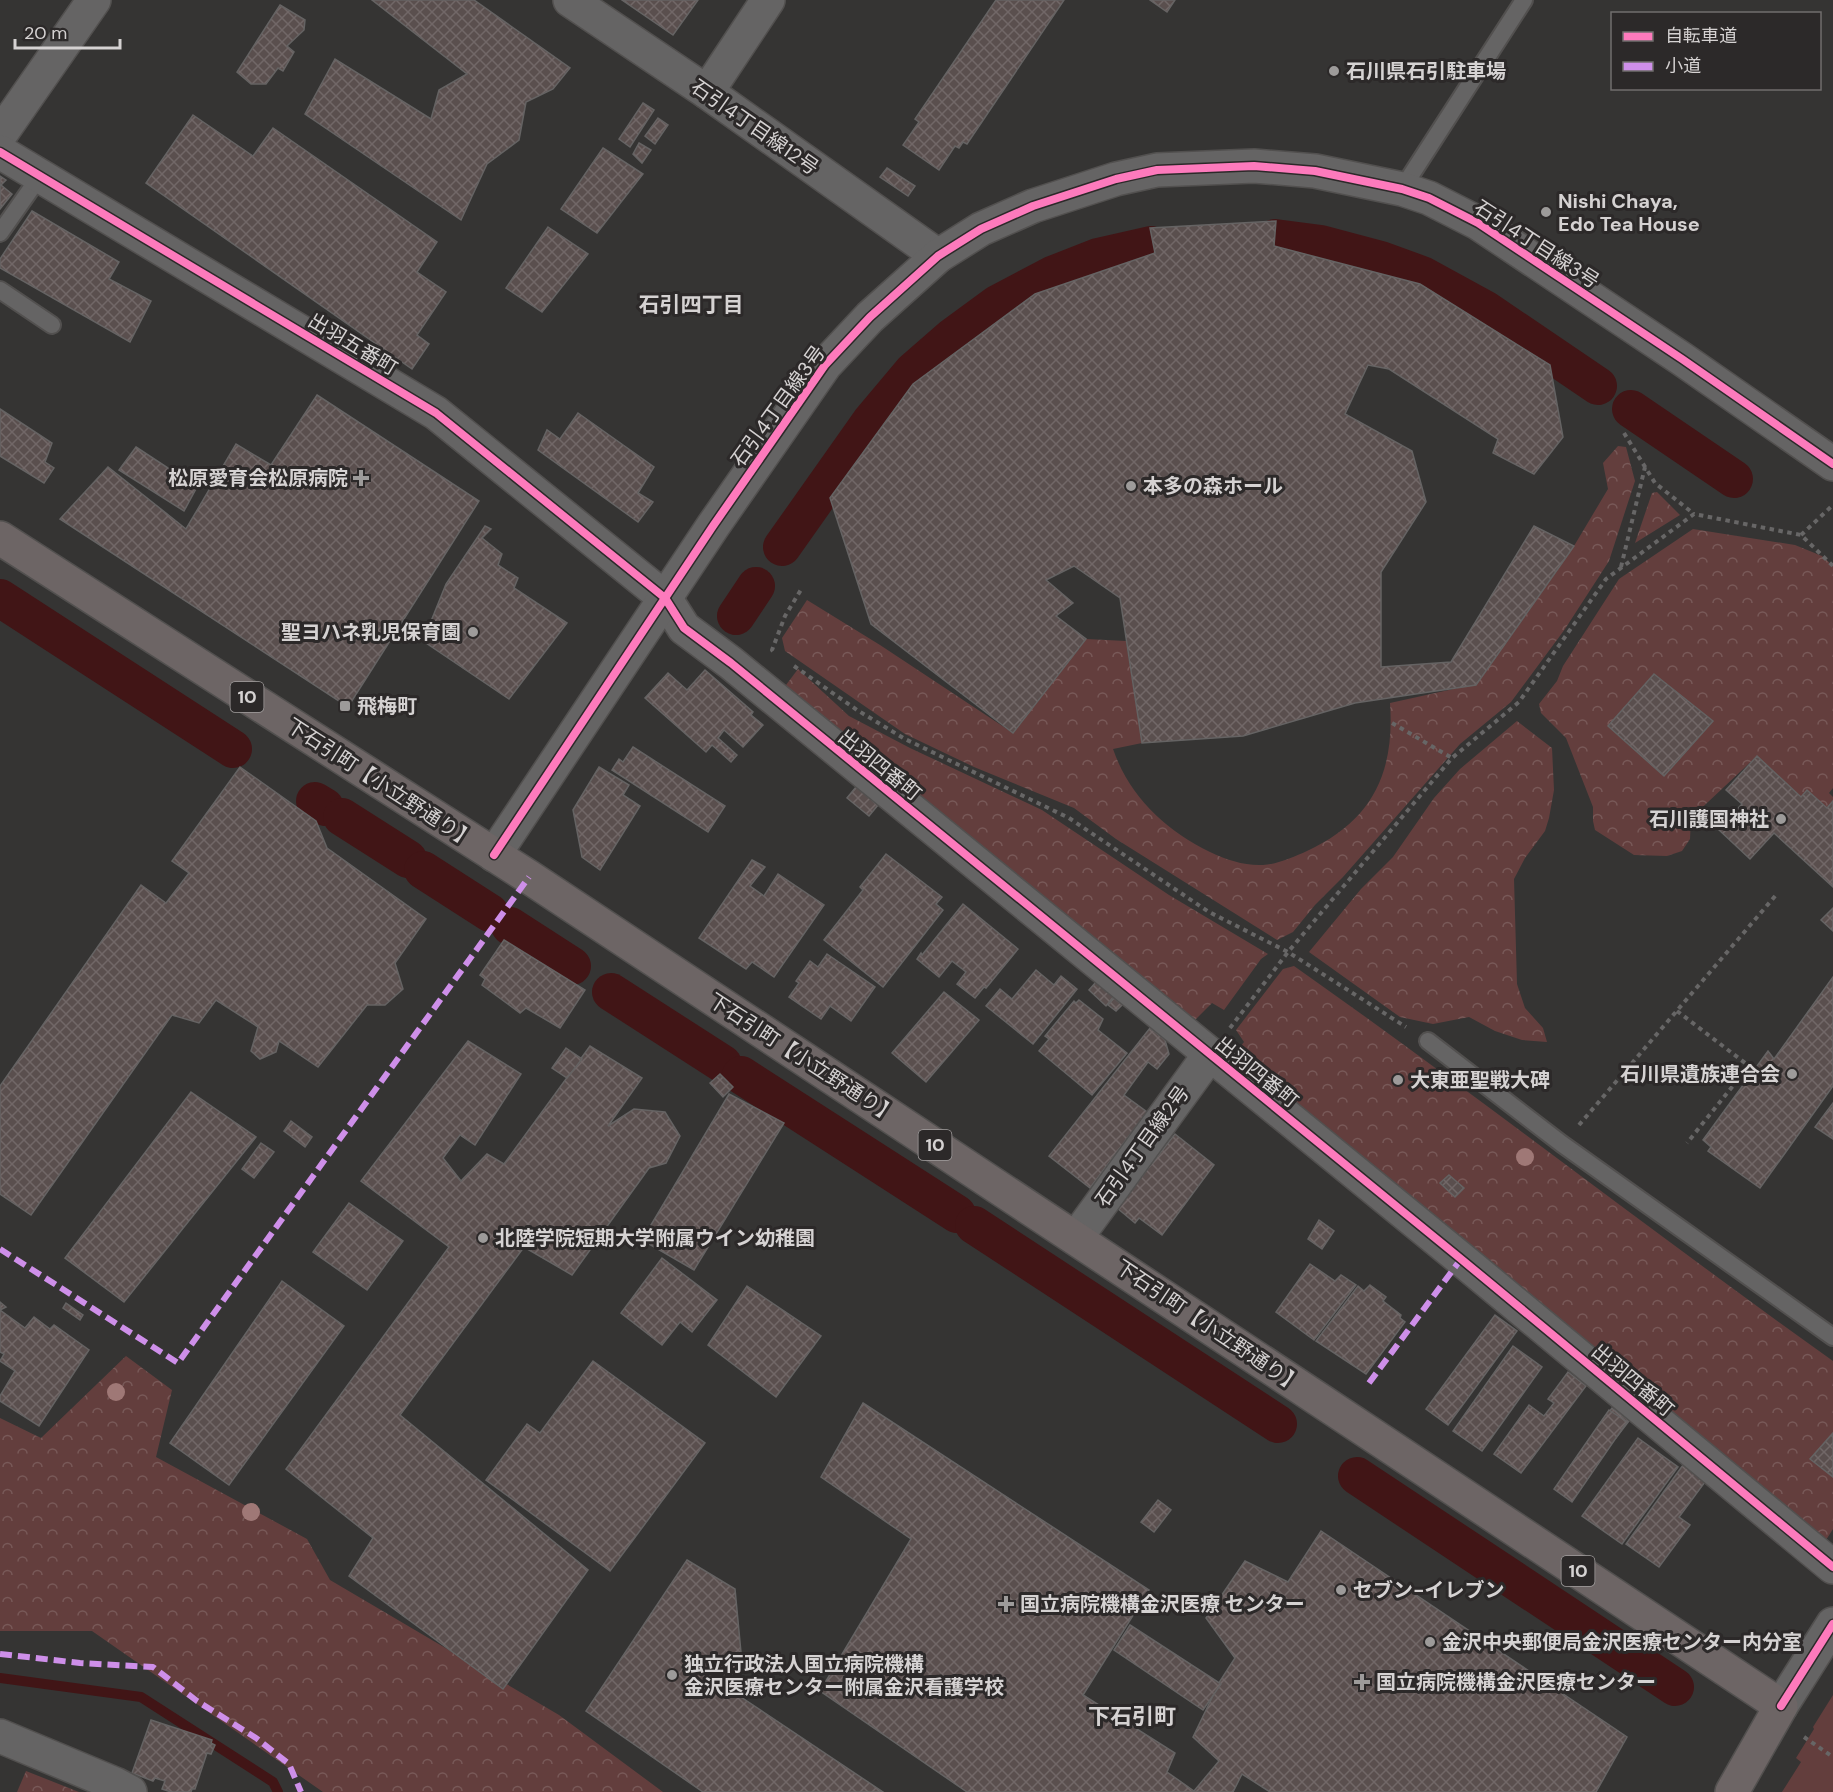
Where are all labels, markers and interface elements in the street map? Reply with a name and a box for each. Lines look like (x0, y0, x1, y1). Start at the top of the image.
scale bar (15, 12, 120, 50)
legend (1611, 12, 1821, 90)
text: 20 m (24, 21, 67, 45)
text: 自転車道 (1665, 24, 1737, 48)
text: 小道 (1665, 54, 1701, 78)
place label: 石川県石引駐車場 (1346, 58, 1506, 84)
marker: 石川県石引駐車場 (1327, 64, 1341, 78)
street label: 石引4丁目線12号 (686, 73, 824, 181)
place label: Nishi Chaya, Edo Tea House (1558, 188, 1700, 237)
street label: 石引4丁目線3号 (1470, 194, 1604, 294)
marker: Nishi Chaya, Edo Tea House (1539, 205, 1553, 219)
district label: 石引四丁目 (639, 291, 744, 319)
street label: 出羽五番町 (303, 307, 403, 381)
street label: 石引4丁目線3号 (725, 340, 831, 472)
place label: 松原愛育会松原病院 (168, 465, 348, 491)
marker: 松原愛育会松原病院 (352, 469, 370, 487)
place label: 本多の森ホール (1143, 473, 1283, 499)
marker: 本多の森ホール (1124, 479, 1138, 493)
place label: 聖ヨハネ乳児保育園 (281, 619, 461, 645)
marker: 聖ヨハネ乳児保育園 (466, 625, 480, 639)
road number: 10 (230, 682, 264, 712)
place label: 飛梅町 (357, 693, 417, 719)
marker: 飛梅町 (338, 699, 352, 713)
street label: 下石引町【小立野通り】 (282, 712, 480, 854)
street label: 出羽四番町 (833, 723, 927, 807)
place label: 石川護国神社 (1649, 806, 1769, 832)
marker: 石川護国神社 (1774, 812, 1788, 826)
street label: 下石引町【小立野通り】 (704, 987, 902, 1129)
street label: 出羽四番町 (1210, 1030, 1304, 1114)
place label: 石川県遺族連合会 (1620, 1061, 1780, 1087)
place label: 大東亜聖戦大碑 (1410, 1067, 1550, 1093)
marker: 石川県遺族連合会 (1785, 1067, 1799, 1081)
marker: 大東亜聖戦大碑 (1391, 1073, 1405, 1087)
street label: 石引4丁目線2号 (1089, 1080, 1195, 1212)
road number: 10 (918, 1130, 952, 1160)
place label: 北陸学院短期大学附属ウイン幼稚園 (495, 1225, 815, 1251)
marker: 北陸学院短期大学附属ウイン幼稚園 (476, 1231, 490, 1245)
street label: 下石引町【小立野通り】 (1111, 1254, 1307, 1398)
street label: 出羽四番町 (1586, 1338, 1680, 1422)
road number: 10 (1562, 1556, 1594, 1586)
place label: セブン-イレブン (1353, 1577, 1505, 1603)
marker: セブン-イレブン (1334, 1583, 1348, 1597)
place label: 国立病院機構金沢医療 センター (1020, 1591, 1305, 1617)
marker: 国立病院機構金沢医療 センター (997, 1595, 1015, 1613)
place label: 金沢中央郵便局金沢医療センター内分室 (1442, 1629, 1802, 1655)
marker: 金沢中央郵便局金沢医療センター内分室 (1423, 1635, 1437, 1649)
place label: 独立行政法人国立病院機構 金沢医療センター附属金沢看護学校 (684, 1651, 1004, 1700)
marker: 独立行政法人国立病院機構 金沢医療センター附属金沢看護学校 (665, 1668, 679, 1682)
place label: 国立病院機構金沢医療センター (1376, 1669, 1656, 1695)
marker: 国立病院機構金沢医療センター (1353, 1673, 1371, 1691)
district label: 下石引町 (1088, 1702, 1176, 1731)

